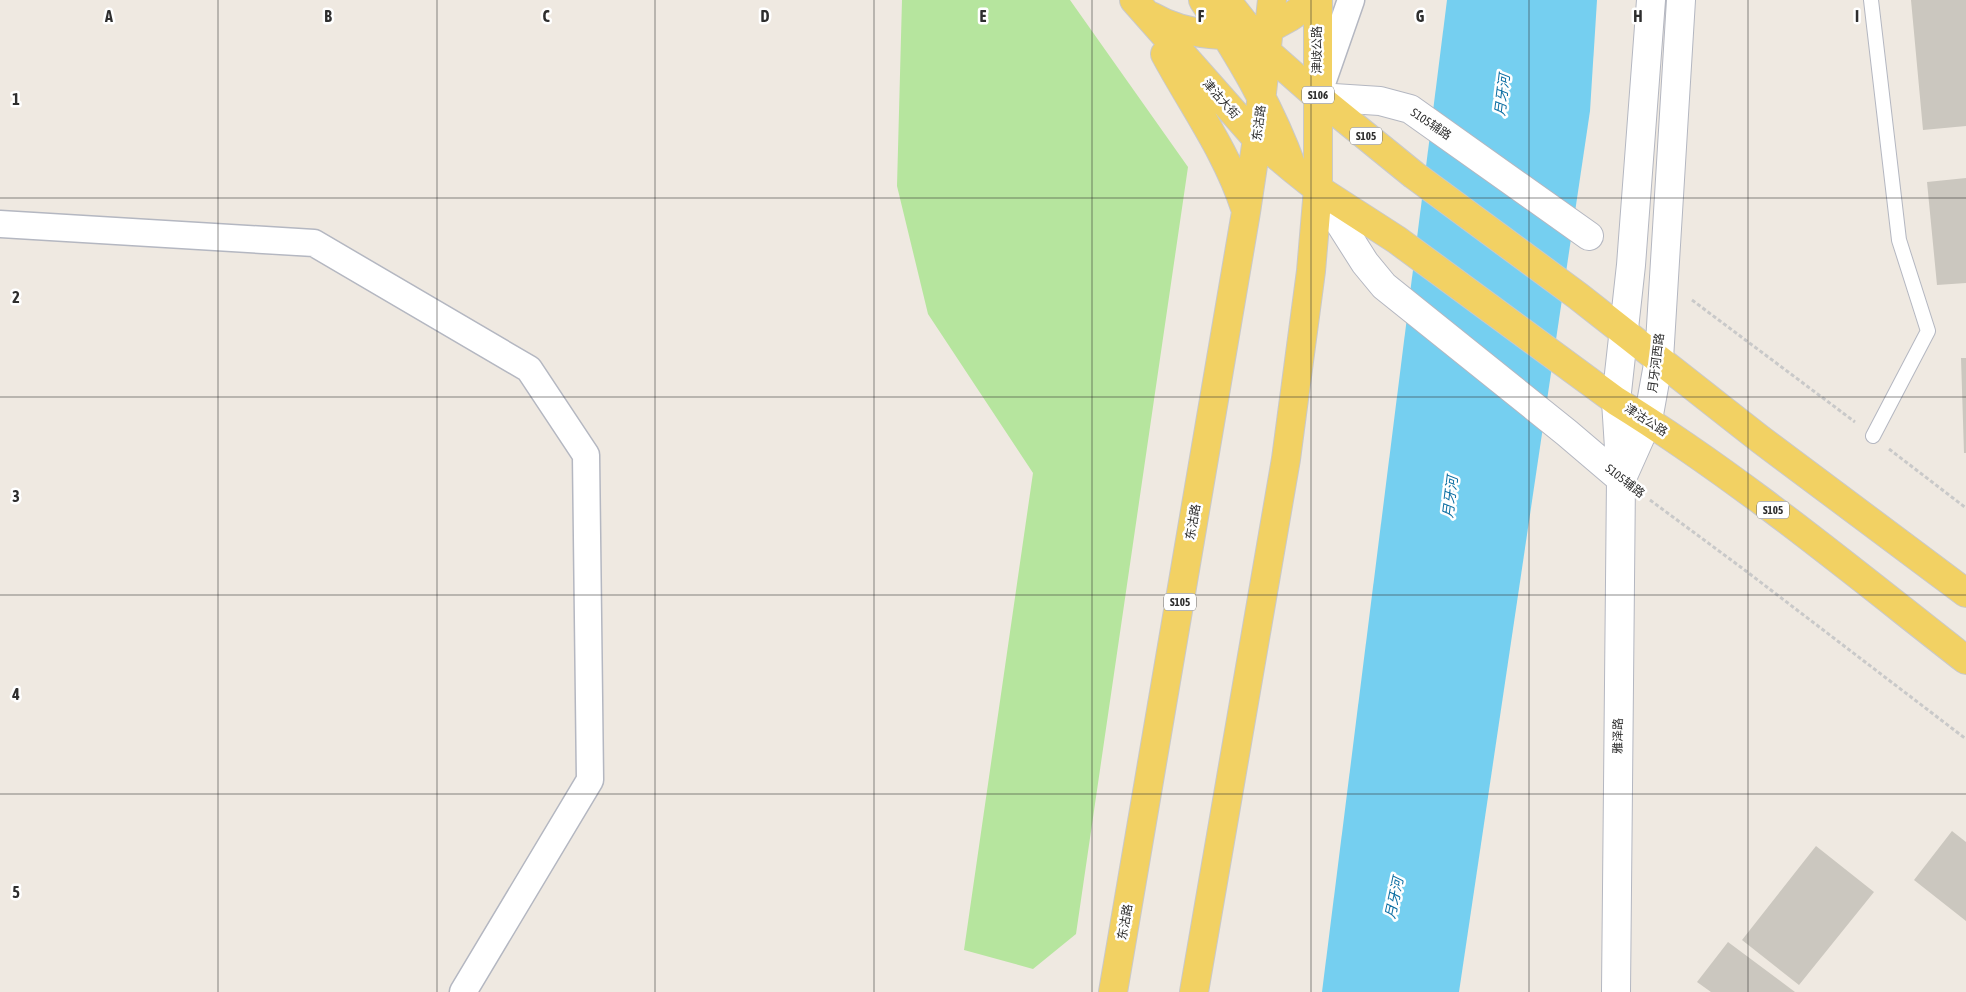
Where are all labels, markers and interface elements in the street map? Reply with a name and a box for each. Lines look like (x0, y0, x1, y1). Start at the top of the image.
text: A (104, 7, 113, 25)
text: B (324, 7, 332, 25)
text: C (542, 7, 550, 25)
text: D (761, 7, 770, 25)
text: E (980, 7, 987, 25)
text: F (1198, 7, 1205, 25)
text: G (1416, 7, 1425, 25)
text: H (1633, 7, 1643, 25)
text: I (1855, 7, 1859, 25)
street label: 津歧公路 (1310, 26, 1324, 74)
water label: 月牙河 (1492, 70, 1513, 117)
street label: 津沽大街 (1200, 76, 1242, 122)
road number: S106 (1302, 86, 1334, 104)
text: 1 (12, 90, 20, 108)
street label: 东沽路 (1250, 104, 1268, 142)
street label: S105辅路 (1408, 105, 1454, 143)
road number: S105 (1350, 128, 1382, 144)
text: 2 (12, 288, 20, 306)
street label: 月牙河西路 (1645, 332, 1667, 394)
street label: 津沽公路 (1622, 401, 1670, 439)
street label: S105辅路 (1603, 461, 1647, 501)
water label: 月牙河 (1440, 472, 1461, 519)
text: 3 (12, 487, 20, 505)
road number: S105 (1757, 502, 1789, 518)
street label: 东沽路 (1183, 503, 1203, 541)
road number: S105 (1164, 594, 1196, 610)
text: 4 (11, 685, 20, 703)
street label: 雅泽路 (1611, 718, 1625, 754)
water label: 月牙河 (1382, 873, 1407, 920)
text: 5 (12, 883, 20, 901)
street label: 东沽路 (1115, 903, 1135, 941)

